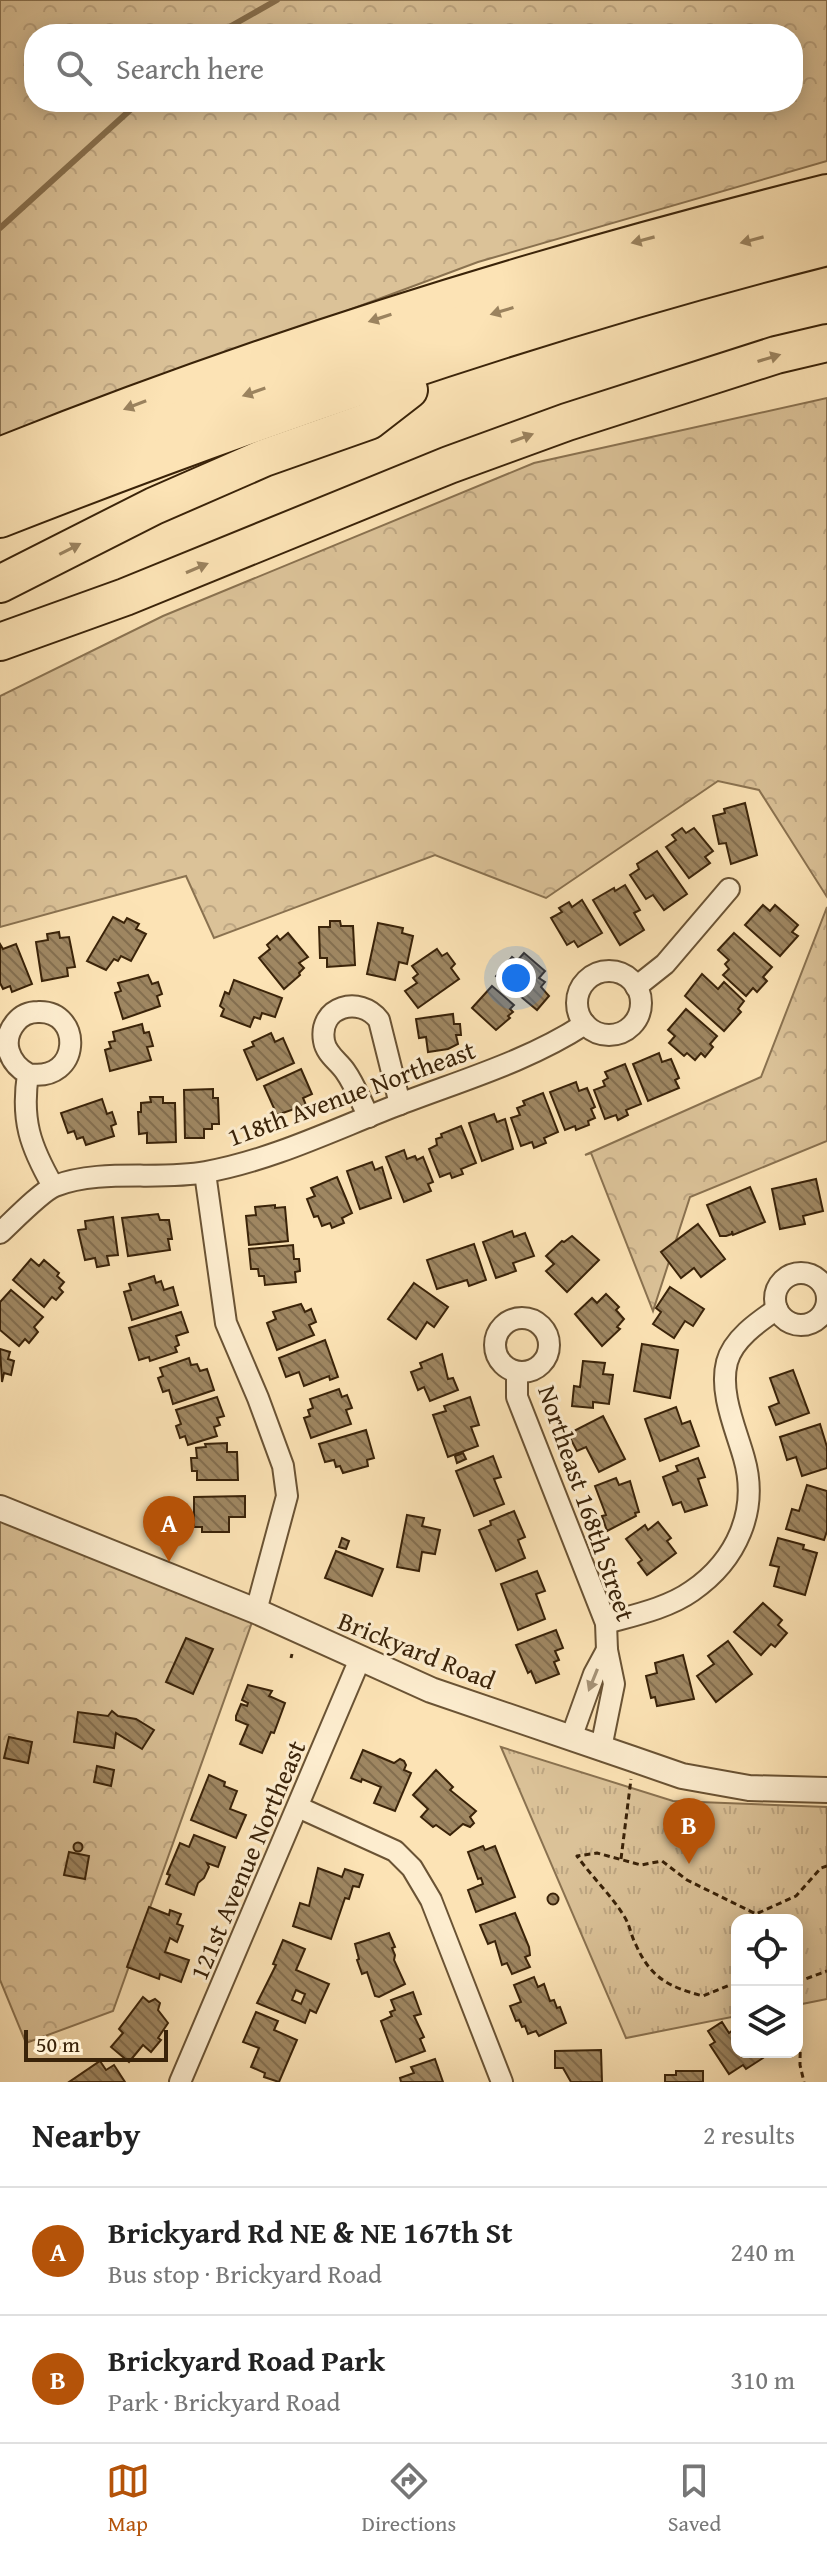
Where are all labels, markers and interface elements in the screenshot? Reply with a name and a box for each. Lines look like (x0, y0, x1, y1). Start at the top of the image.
search box (24, 24, 803, 112)
icon: search (52, 46, 96, 90)
text: Search here (116, 46, 264, 90)
one-way arrow (630, 234, 655, 246)
one-way arrow (739, 234, 764, 246)
one-way arrow (489, 305, 513, 318)
one-way arrow (368, 313, 392, 325)
one-way arrow (758, 351, 782, 364)
one-way arrow (242, 386, 266, 398)
one-way arrow (123, 399, 147, 412)
one-way arrow (510, 431, 534, 444)
one-way arrow (58, 542, 81, 555)
one-way arrow (185, 561, 209, 574)
your location (496, 958, 536, 998)
street label: 118th Avenue Northeast (222, 1030, 480, 1156)
street label: Northeast 168th Street (528, 1380, 646, 1626)
pin: A (143, 1496, 195, 1562)
street label: Brickyard Road (333, 1601, 502, 1699)
one-way arrow (586, 1668, 599, 1692)
street label: 121st Avenue Northeast (179, 1734, 315, 1986)
pin: B (663, 1798, 715, 1864)
map controls (731, 1914, 803, 2058)
button: locate (731, 1914, 803, 1986)
button: layers (731, 1986, 803, 2058)
scale bar (24, 2026, 168, 2062)
text: 50 m (36, 2028, 80, 2060)
text: Nearby (32, 2110, 141, 2159)
text: 2 results (703, 2115, 795, 2154)
text: Brickyard Rd NE & NE 167th St (108, 2210, 513, 2254)
text: A (50, 2232, 66, 2271)
text: 240 m (730, 2232, 795, 2271)
text: Bus stop · Brickyard Road (108, 2254, 382, 2293)
text: Brickyard Road Park (108, 2338, 385, 2382)
text: B (50, 2360, 66, 2399)
text: 310 m (730, 2360, 795, 2399)
text: Park · Brickyard Road (108, 2382, 340, 2421)
tab: Map (106, 2459, 150, 2539)
tab: Directions (362, 2459, 456, 2539)
tab: Saved (668, 2459, 721, 2539)

